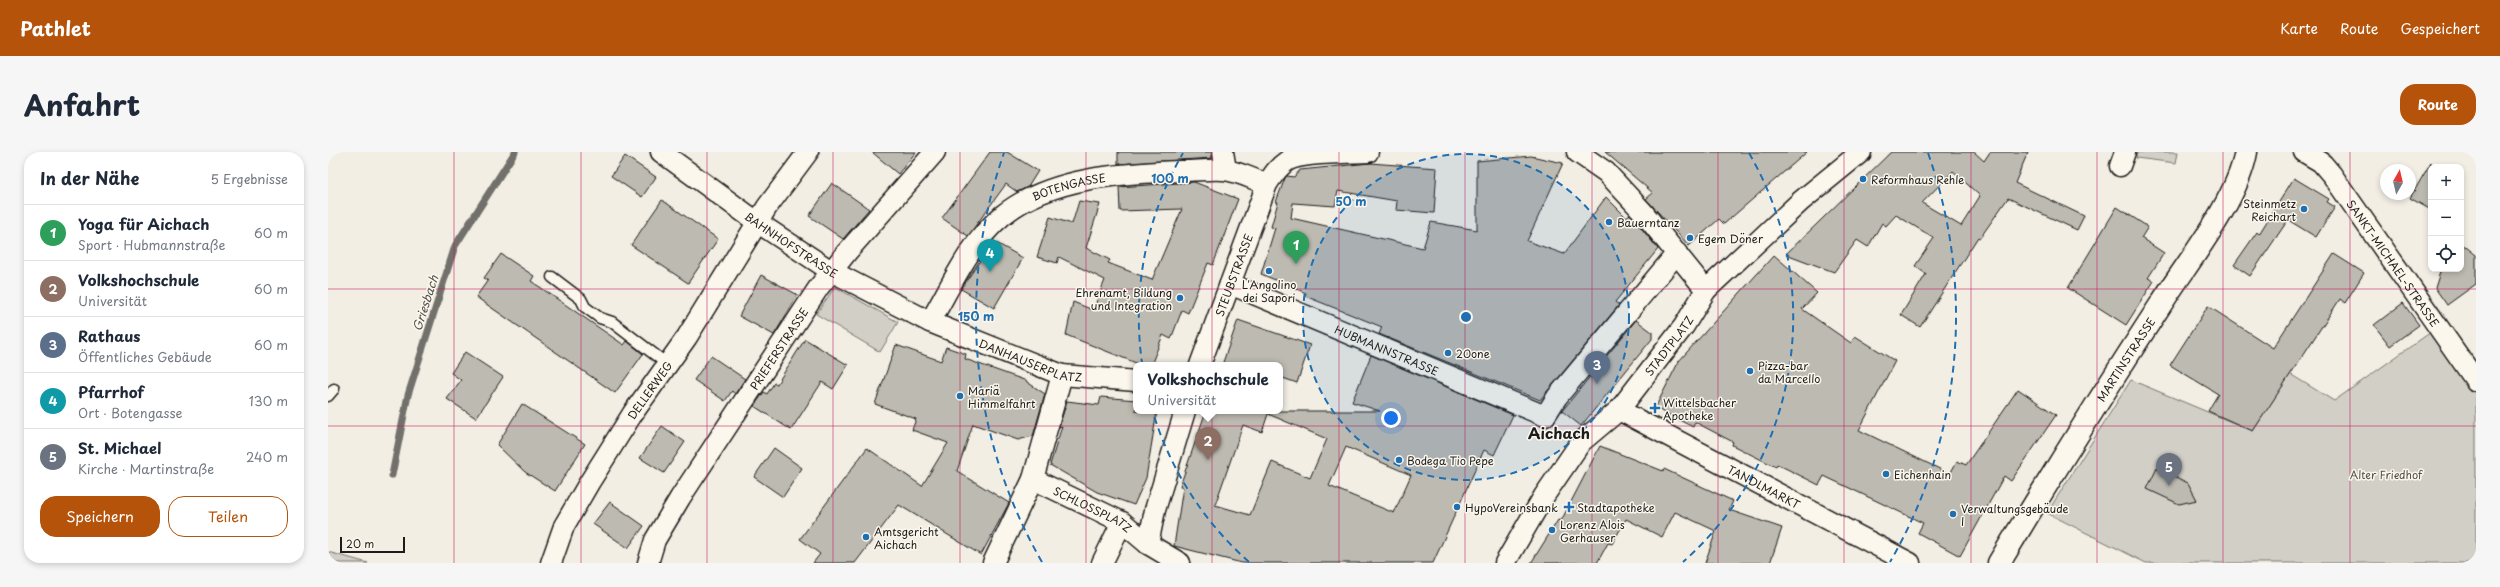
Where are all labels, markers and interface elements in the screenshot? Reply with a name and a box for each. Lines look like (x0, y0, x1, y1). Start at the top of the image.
text: Pathlet (20, 14, 91, 42)
text: Karte (2280, 18, 2318, 39)
text: Route (2340, 18, 2378, 39)
text: Gespeichert (2400, 18, 2480, 39)
text: Anfahrt (24, 83, 140, 126)
button: Route (2400, 84, 2476, 125)
north arrow (2380, 164, 2416, 200)
map controls (2428, 164, 2464, 272)
button: + (2428, 164, 2464, 200)
text: In der Nähe (40, 165, 139, 191)
street label: BOTENGASSE (1029, 168, 1107, 205)
text: 5 Ergebnisse (211, 169, 288, 188)
text: 100 m (1151, 169, 1189, 187)
place label: Reformhaus Rehle (1871, 171, 1964, 188)
marker: Reformhaus Rehle (1858, 174, 1868, 184)
text: 50 m (1335, 192, 1367, 210)
place label: Steinmetz Reichart (2243, 195, 2296, 225)
street label: SANKT-MICHAEL-STRASSE (2343, 196, 2444, 330)
button: − (2428, 200, 2464, 236)
marker: Steinmetz Reichart (2299, 204, 2309, 214)
street label: BAHNHOFSTRASSE (741, 207, 841, 282)
text: Yoga für Aichach (78, 212, 209, 235)
place label: Bauerntanz (1617, 214, 1679, 231)
marker: Bauerntanz (1604, 217, 1614, 227)
text: 1 (50, 223, 56, 242)
text: 60 m (254, 223, 288, 242)
place label: Egem Döner (1698, 230, 1764, 247)
street label: STEUBSTRASSE (1210, 231, 1256, 319)
pin: 1 (1283, 231, 1309, 264)
marker: Egem Döner (1685, 233, 1695, 243)
text: Sport · Hubmannstraße (78, 235, 225, 254)
button: locate (2428, 236, 2464, 272)
pin: 4 (977, 239, 1003, 272)
marker: L'Angolino dei Sapori (1264, 266, 1274, 276)
text: Volkshochschule (78, 268, 199, 291)
water label: Griesbach (408, 272, 443, 333)
place label: L'Angolino dei Sapori (1242, 276, 1296, 306)
text: 2 (48, 279, 58, 298)
text: 60 m (254, 279, 288, 298)
place label: Ehrenamt, Bildung und Integration (1075, 284, 1172, 314)
text: Universität (78, 291, 147, 310)
marker: Ehrenamt, Bildung und Integration (1175, 293, 1185, 303)
street label: PRIEFERSTRASSE (745, 304, 812, 393)
text: 150 m (958, 307, 994, 325)
centre of rings (1459, 310, 1473, 324)
street label: STADTPLATZ (1640, 312, 1697, 379)
street label: MARTINSTRASSE (2092, 313, 2159, 405)
street label: HUBMANNSTRASSE (1332, 320, 1442, 379)
text: Rathaus (78, 324, 141, 347)
street label: DANHAUSERPLATZ (977, 334, 1083, 385)
text: 3 (49, 335, 57, 354)
text: 60 m (254, 335, 288, 354)
place label: 20one (1456, 345, 1490, 362)
text: Öffentliches Gebäude (78, 347, 212, 366)
marker: 20one (1443, 348, 1453, 358)
pin: 3 (1584, 351, 1610, 384)
street label: DELLERWEG (623, 357, 676, 422)
place label: Pizza-bar da Marcello (1758, 357, 1820, 387)
popup (1133, 362, 1283, 414)
marker: Pizza-bar da Marcello (1745, 366, 1755, 376)
text: Volkshochschule (1147, 367, 1269, 390)
text: Pfarrhof (78, 380, 144, 403)
place label: Mariä Himmelfahrt (968, 382, 1036, 412)
text: Universität (1147, 390, 1216, 409)
text: 4 (49, 391, 57, 410)
text: 130 m (249, 391, 288, 410)
marker: Mariä Himmelfahrt (955, 391, 965, 401)
place label: Wittelsbacher Apotheke (1663, 394, 1737, 424)
text: Ort · Botengasse (78, 403, 182, 422)
marker: Wittelsbacher Apotheke (1650, 403, 1660, 413)
your location (1381, 408, 1401, 428)
district label: Aichach (1528, 421, 1590, 444)
pin: 2 (1195, 427, 1221, 460)
text: St. Michael (78, 436, 161, 459)
text: 5 (49, 447, 57, 466)
text: 240 m (246, 447, 288, 466)
place label: Bodega Tio Pepe (1407, 452, 1494, 469)
pin: 5 (2156, 453, 2182, 486)
marker: Bodega Tio Pepe (1394, 455, 1404, 465)
text: Kirche · Martinstraße (78, 459, 214, 478)
street label: TANDLMARKT (1725, 460, 1804, 513)
place label: Eichenhain (1894, 466, 1951, 483)
park label: Alter Friedhof (2350, 466, 2423, 483)
marker: Eichenhain (1881, 469, 1891, 479)
street label: SCHLOSSPLATZ (1051, 482, 1136, 536)
button: Speichern (40, 496, 160, 537)
button: Teilen (168, 496, 288, 537)
place label: HypoVereinsbank (1465, 499, 1558, 516)
place label: Stadtapotheke (1577, 499, 1655, 516)
place label: Verwaltungsgebäude I (1961, 500, 2069, 530)
marker: HypoVereinsbank (1452, 502, 1462, 512)
marker: Stadtapotheke (1564, 502, 1574, 512)
marker: Verwaltungsgebäude I (1948, 509, 1958, 519)
place label: Lorenz Alois Gerhauser (1560, 516, 1625, 546)
place label: Amtsgericht Aichach (874, 523, 939, 553)
marker: Lorenz Alois Gerhauser (1547, 525, 1557, 535)
marker: Amtsgericht Aichach (861, 532, 871, 542)
scale bar (340, 535, 405, 554)
text: 20 m (346, 535, 374, 552)

